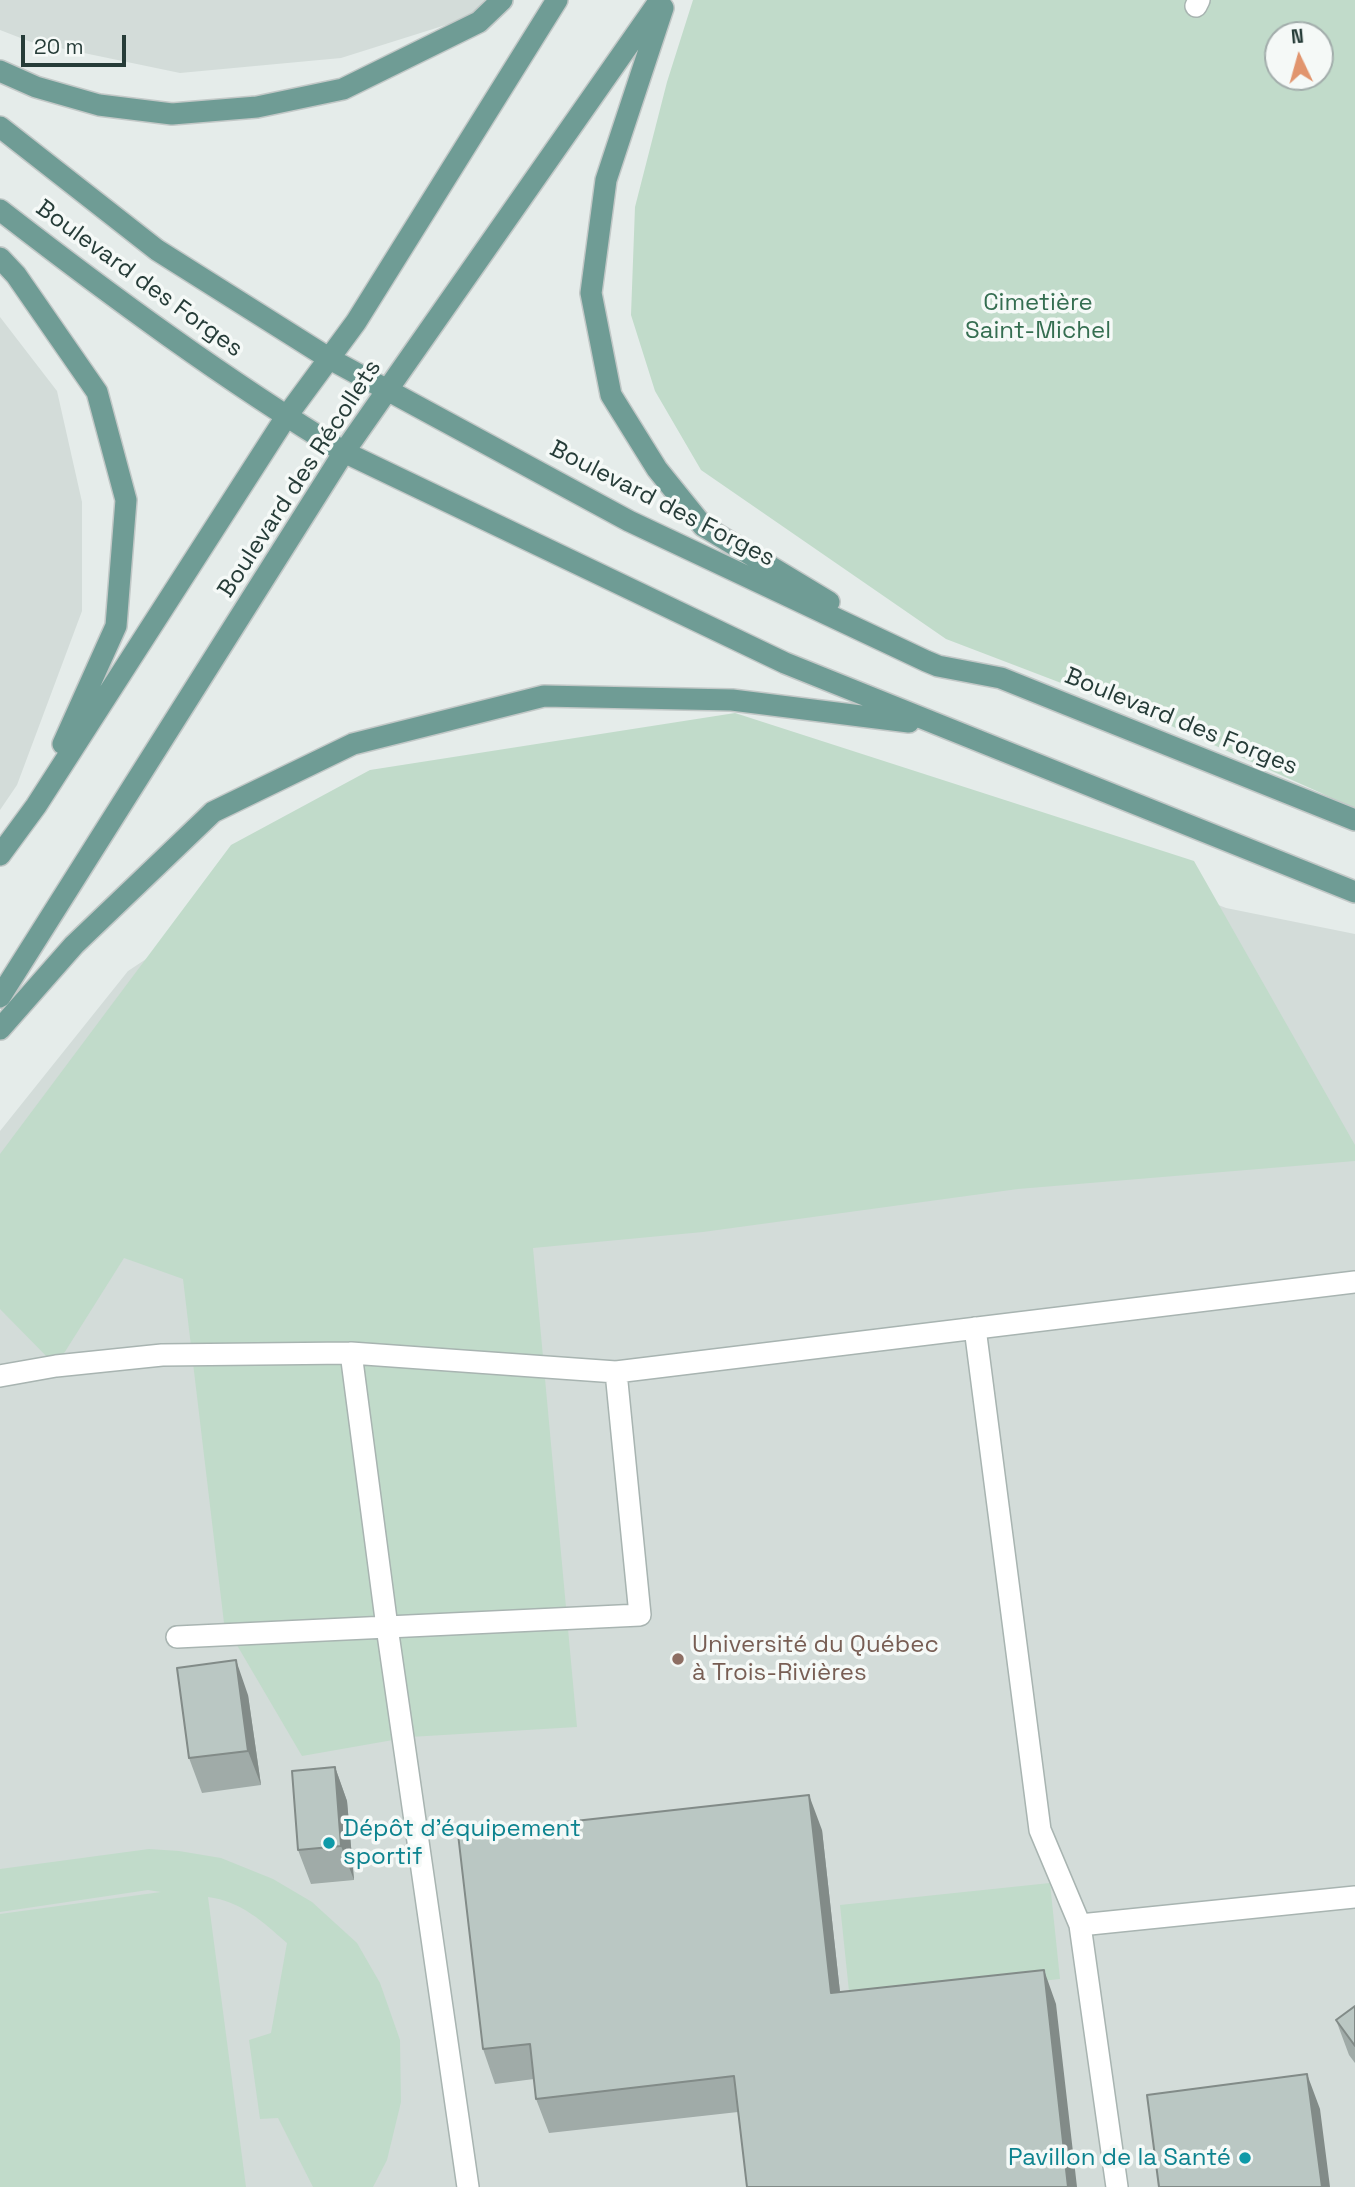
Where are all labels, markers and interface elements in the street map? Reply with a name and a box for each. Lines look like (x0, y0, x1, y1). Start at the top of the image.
scale bar (24, 21, 130, 65)
north arrow (1264, 21, 1334, 91)
text: N (1290, 24, 1305, 50)
text: 20 m (34, 33, 84, 60)
street label: Boulevard des Forges (30, 194, 248, 364)
park label: Cimetière Saint-Michel (965, 289, 1111, 345)
street label: Boulevard des Récollets (212, 355, 388, 603)
street label: Boulevard des Forges (545, 435, 779, 573)
street label: Boulevard des Forges (1060, 662, 1302, 782)
place label: Université du Québec à Trois-Rivières (692, 1631, 939, 1687)
marker: Université du Québec à Trois-Rivières (670, 1651, 686, 1667)
place label: Dépôt d'équipement sportif (343, 1815, 581, 1871)
marker: Dépôt d'équipement sportif (321, 1835, 337, 1851)
place label: Pavillon de la Santé (1008, 2144, 1231, 2172)
marker: Pavillon de la Santé (1237, 2150, 1253, 2166)

